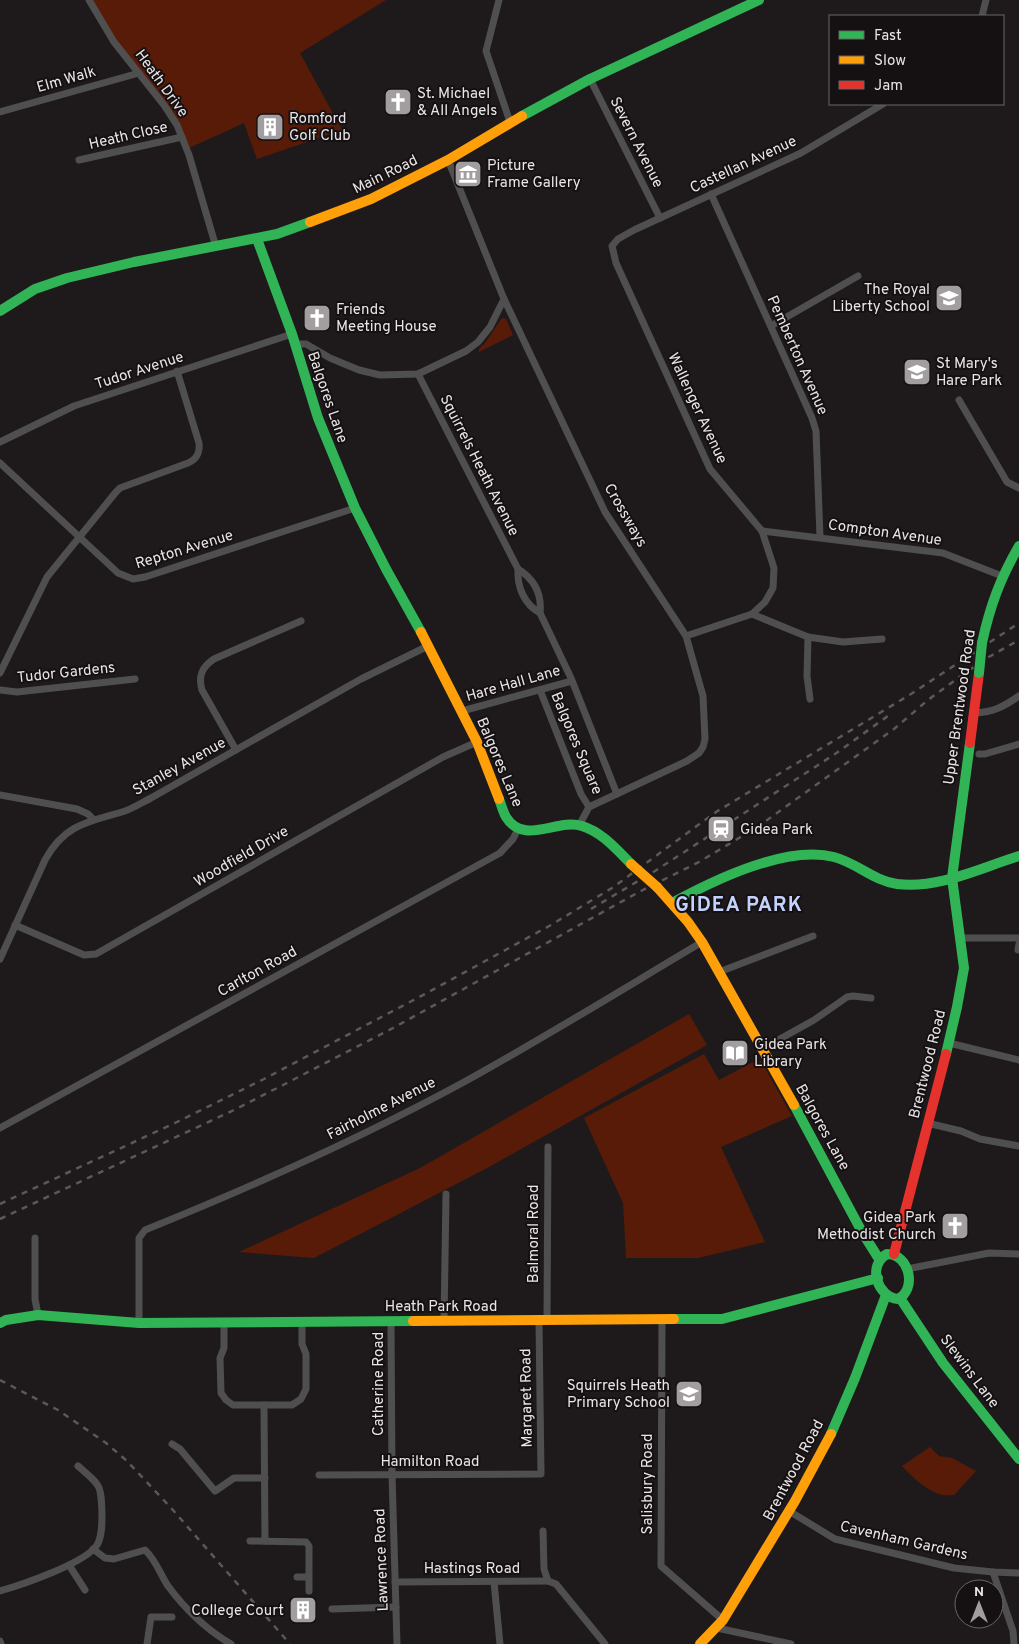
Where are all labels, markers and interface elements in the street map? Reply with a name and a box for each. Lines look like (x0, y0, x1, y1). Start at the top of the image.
legend (829, 15, 1004, 105)
text: Fast (874, 27, 902, 46)
street label: Heath Drive (130, 46, 192, 121)
text: Slow (874, 52, 906, 71)
street label: Elm Walk (35, 63, 98, 98)
text: Jam (874, 77, 903, 96)
place label: St. Michael & All Angels (417, 85, 497, 121)
church icon: St. Michael & All Angels (383, 87, 413, 117)
street label: Severn Avenue (605, 94, 667, 191)
place label: Romford Golf Club (289, 110, 351, 146)
building icon: Romford Golf Club (255, 112, 285, 142)
street label: Heath Close (87, 118, 170, 155)
street label: Castellan Avenue (687, 132, 800, 198)
street label: Main Road (350, 151, 421, 199)
place label: Picture Frame Gallery (487, 157, 581, 193)
museum icon: Picture Frame Gallery (453, 159, 483, 189)
place label: The Royal Liberty School (832, 281, 930, 317)
school or university icon: The Royal Liberty School (934, 283, 964, 313)
street label: Pemberton Avenue (762, 293, 831, 418)
place label: Friends Meeting House (336, 301, 436, 337)
church icon: Friends Meeting House (302, 303, 332, 333)
street label: Tudor Avenue (93, 348, 186, 395)
street label: Balgores Lane (302, 349, 351, 446)
street label: Wallenger Avenue (663, 350, 731, 467)
place label: St Mary's Hare Park (936, 355, 1002, 391)
school or university icon: St Mary's Hare Park (902, 357, 932, 387)
street label: Squirrels Heath Avenue (435, 392, 523, 540)
street label: Crossways (599, 481, 651, 551)
street label: Compton Avenue (827, 516, 943, 551)
street label: Repton Avenue (133, 527, 236, 574)
street label: Upper Brentwood Road (940, 628, 981, 786)
street label: Tudor Gardens (16, 659, 116, 688)
street label: Hare Hall Lane (464, 662, 563, 707)
street label: Balgores Square (545, 689, 606, 798)
street label: Balgores Lane (471, 715, 526, 810)
street label: Stanley Avenue (130, 734, 230, 801)
station icon: Gidea Park (706, 814, 736, 844)
place label: Gidea Park (740, 821, 813, 840)
street label: Woodfield Drive (191, 823, 293, 892)
district label: GIDEA PARK (675, 893, 803, 919)
street label: Carlton Road (215, 943, 301, 1002)
street label: Brentwood Road (906, 1008, 951, 1121)
place label: Gidea Park Library (754, 1036, 827, 1072)
library icon: Gidea Park Library (720, 1038, 750, 1068)
street label: Fairholme Avenue (324, 1074, 439, 1145)
street label: Balgores Lane (790, 1081, 853, 1174)
street label: Balmoral Road (525, 1185, 544, 1283)
place label: Gidea Park Methodist Church (817, 1209, 936, 1245)
church icon: Gidea Park Methodist Church (940, 1211, 970, 1241)
street label: Heath Park Road (385, 1298, 497, 1317)
street label: Slewins Lane (935, 1331, 1003, 1413)
street label: Catherine Road (370, 1332, 389, 1436)
street label: Margaret Road (517, 1348, 538, 1448)
place label: Squirrels Heath Primary School (567, 1377, 670, 1413)
school or university icon: Squirrels Heath Primary School (674, 1379, 704, 1409)
street label: Brentwood Road (760, 1417, 829, 1524)
street label: Salisbury Road (639, 1434, 658, 1534)
street label: Hamilton Road (380, 1453, 480, 1472)
street label: Lawrence Road (371, 1508, 394, 1612)
street label: Cavenham Gardens (838, 1518, 969, 1565)
street label: Hastings Road (424, 1560, 520, 1579)
north arrow (954, 1579, 1004, 1629)
text: N (974, 1584, 984, 1601)
building icon: College Court (288, 1595, 318, 1625)
place label: College Court (191, 1602, 284, 1621)

